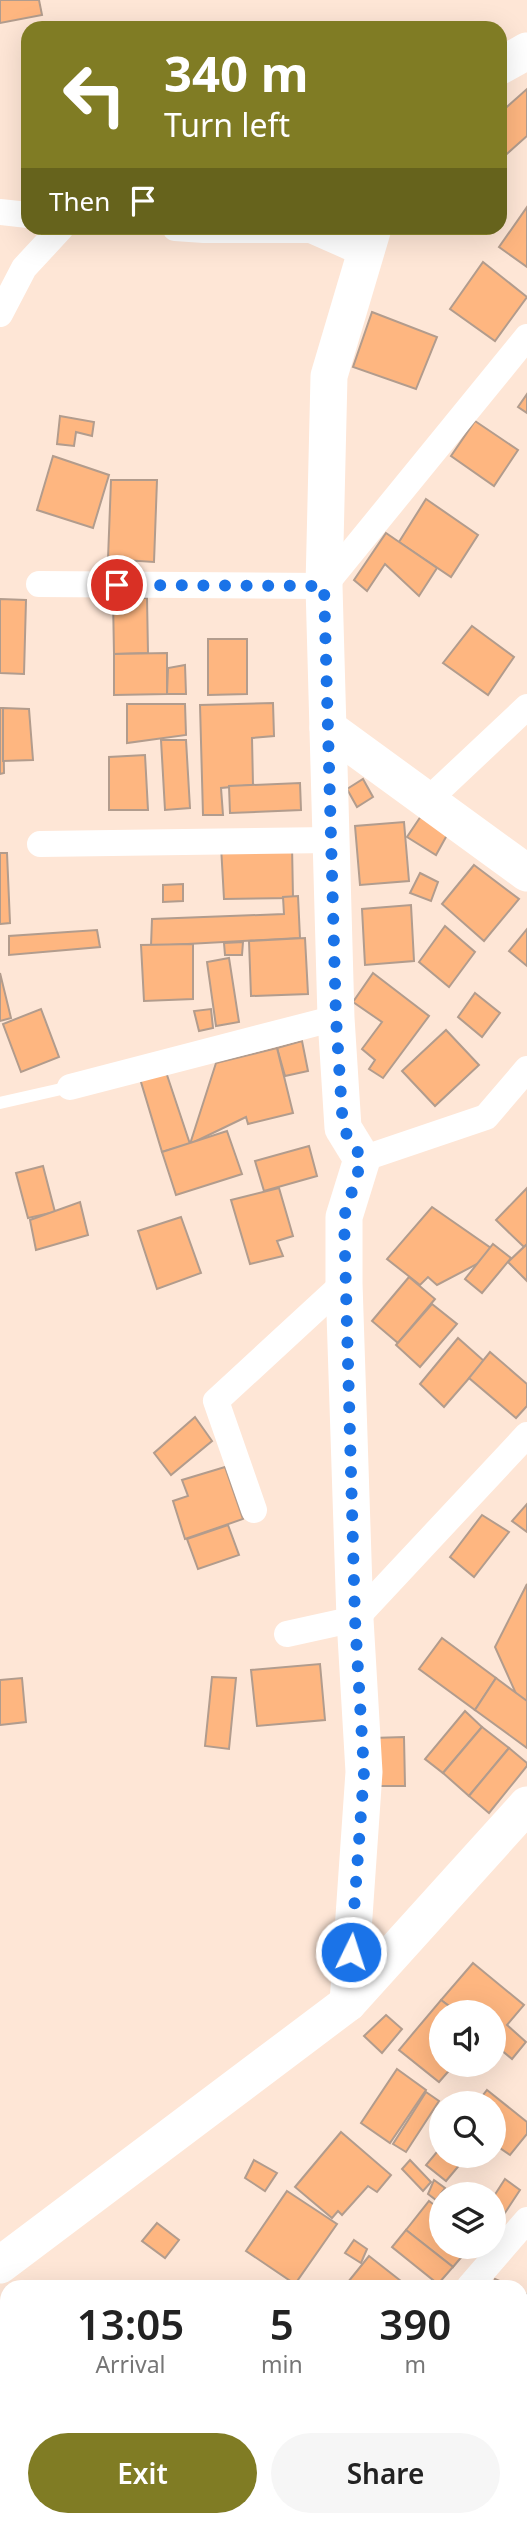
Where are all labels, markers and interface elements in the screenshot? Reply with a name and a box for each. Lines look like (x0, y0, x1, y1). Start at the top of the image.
text: 340 m (164, 40, 309, 106)
icon: left (49, 49, 140, 140)
text: Turn left (164, 103, 290, 146)
icon: arrive (124, 182, 162, 220)
text: Then (49, 183, 110, 219)
pin (87, 555, 147, 615)
icon: arrive (98, 566, 136, 604)
position arrow (314, 1915, 388, 1989)
map controls (429, 2000, 506, 2259)
button: sound (429, 2000, 506, 2077)
button: search (429, 2091, 506, 2168)
button: layers (429, 2182, 506, 2259)
text: 13:05 (77, 2295, 184, 2352)
text: 5 (270, 2295, 294, 2352)
text: 390 (379, 2295, 451, 2352)
text: Arrival (95, 2348, 166, 2380)
text: min (261, 2348, 303, 2380)
text: m (405, 2348, 426, 2380)
button: Exit (28, 2433, 257, 2513)
button: Share (271, 2433, 500, 2513)

